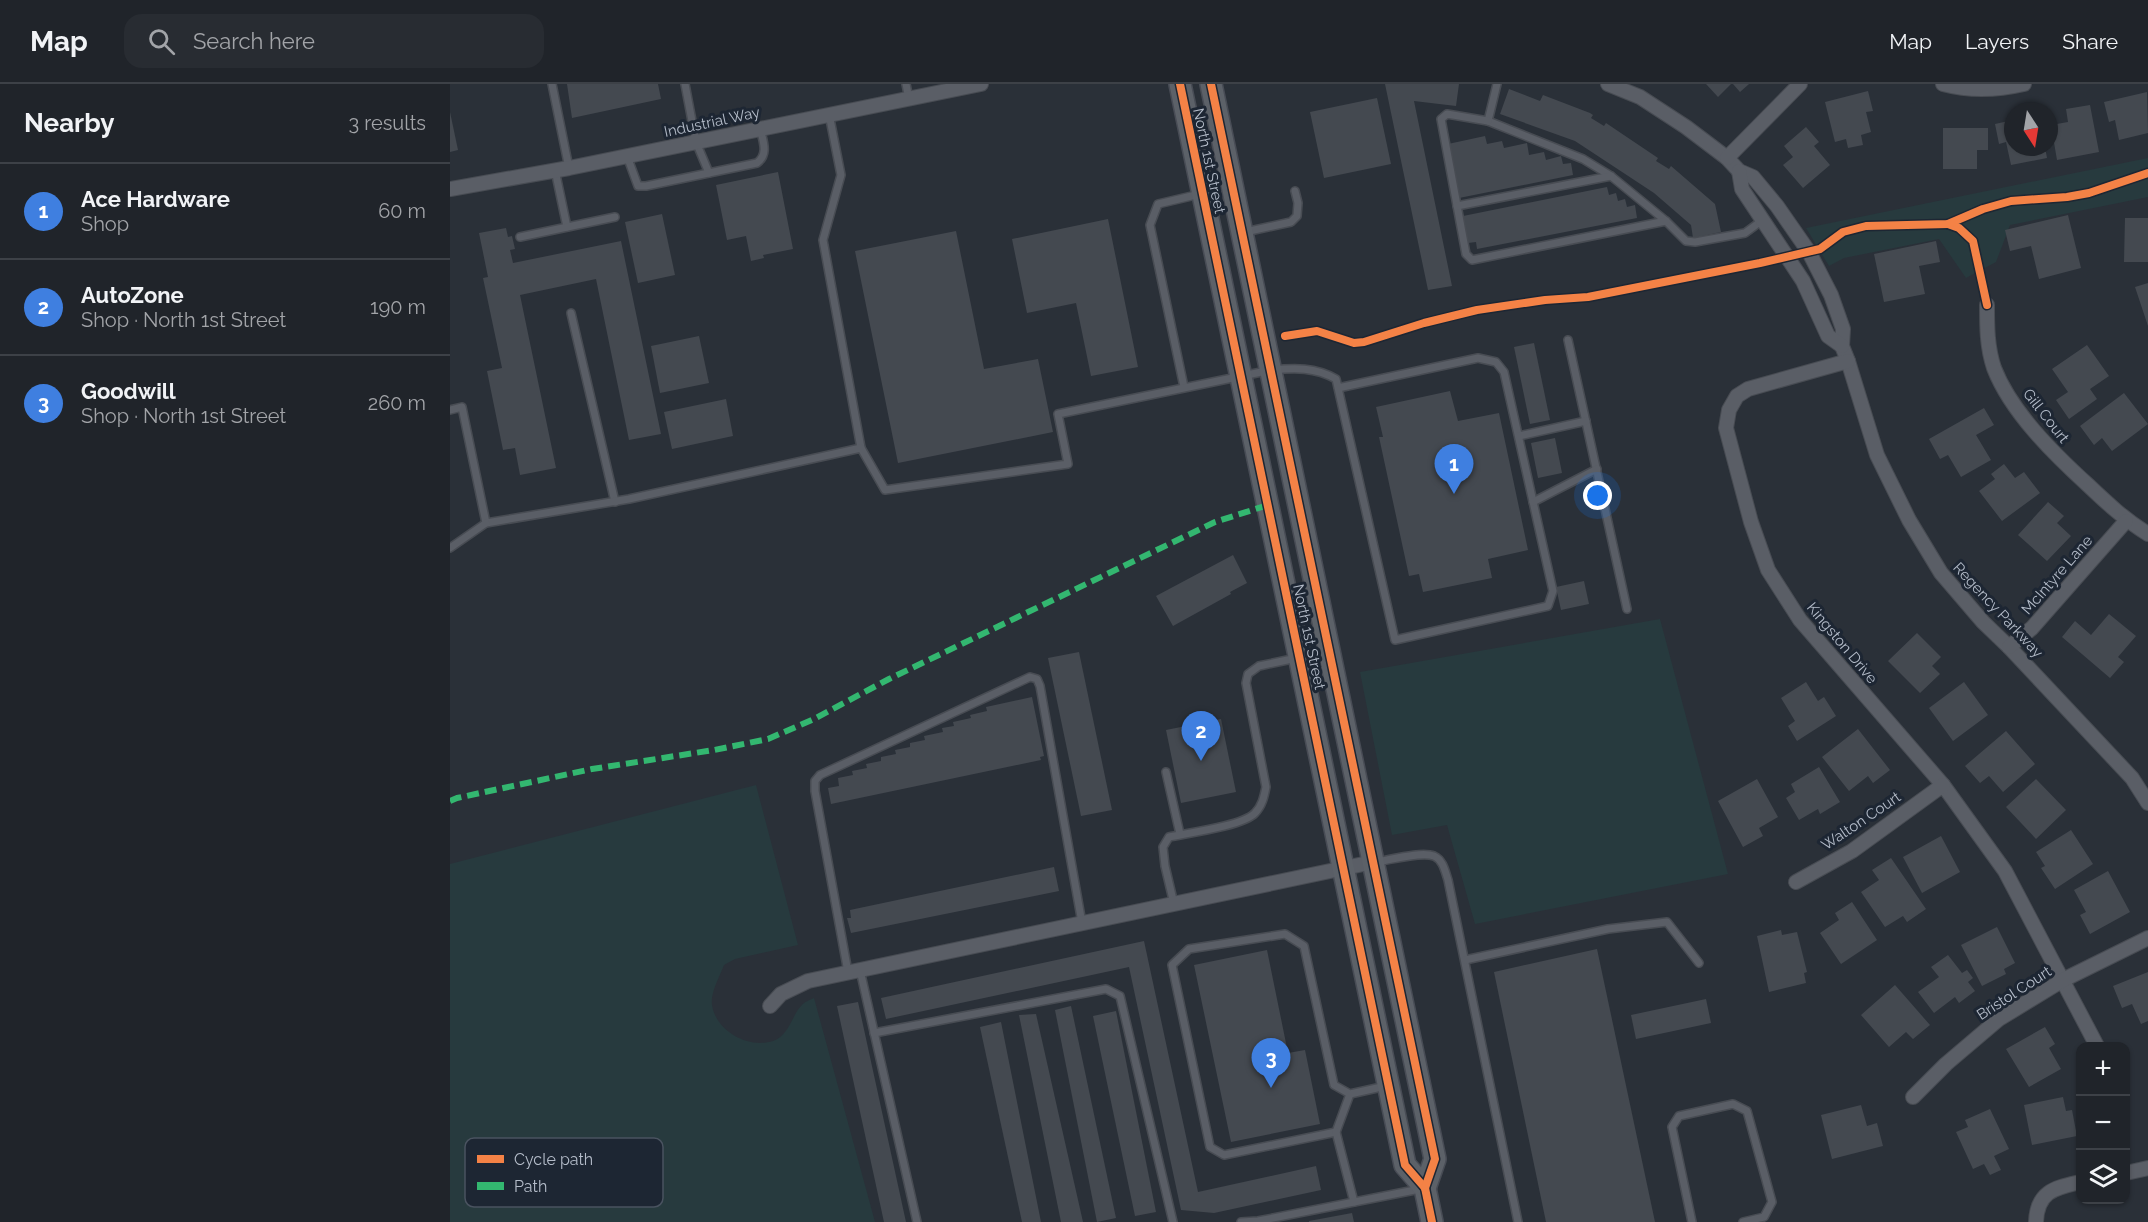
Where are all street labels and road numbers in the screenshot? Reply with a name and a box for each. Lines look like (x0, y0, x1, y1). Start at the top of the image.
street label: Industrial Way (662, 103, 762, 141)
street label: North 1st Street (1189, 107, 1229, 215)
street label: Gill Court (2019, 385, 2073, 447)
street label: McIntyre Lane (2018, 532, 2096, 618)
street label: Regency Parkway (1949, 559, 2047, 661)
street label: North 1st Street (1289, 583, 1329, 691)
street label: Kingston Drive (1803, 599, 1881, 687)
street label: Walton Court (1818, 788, 1904, 854)
street label: Bristol Court (1973, 962, 2055, 1024)

